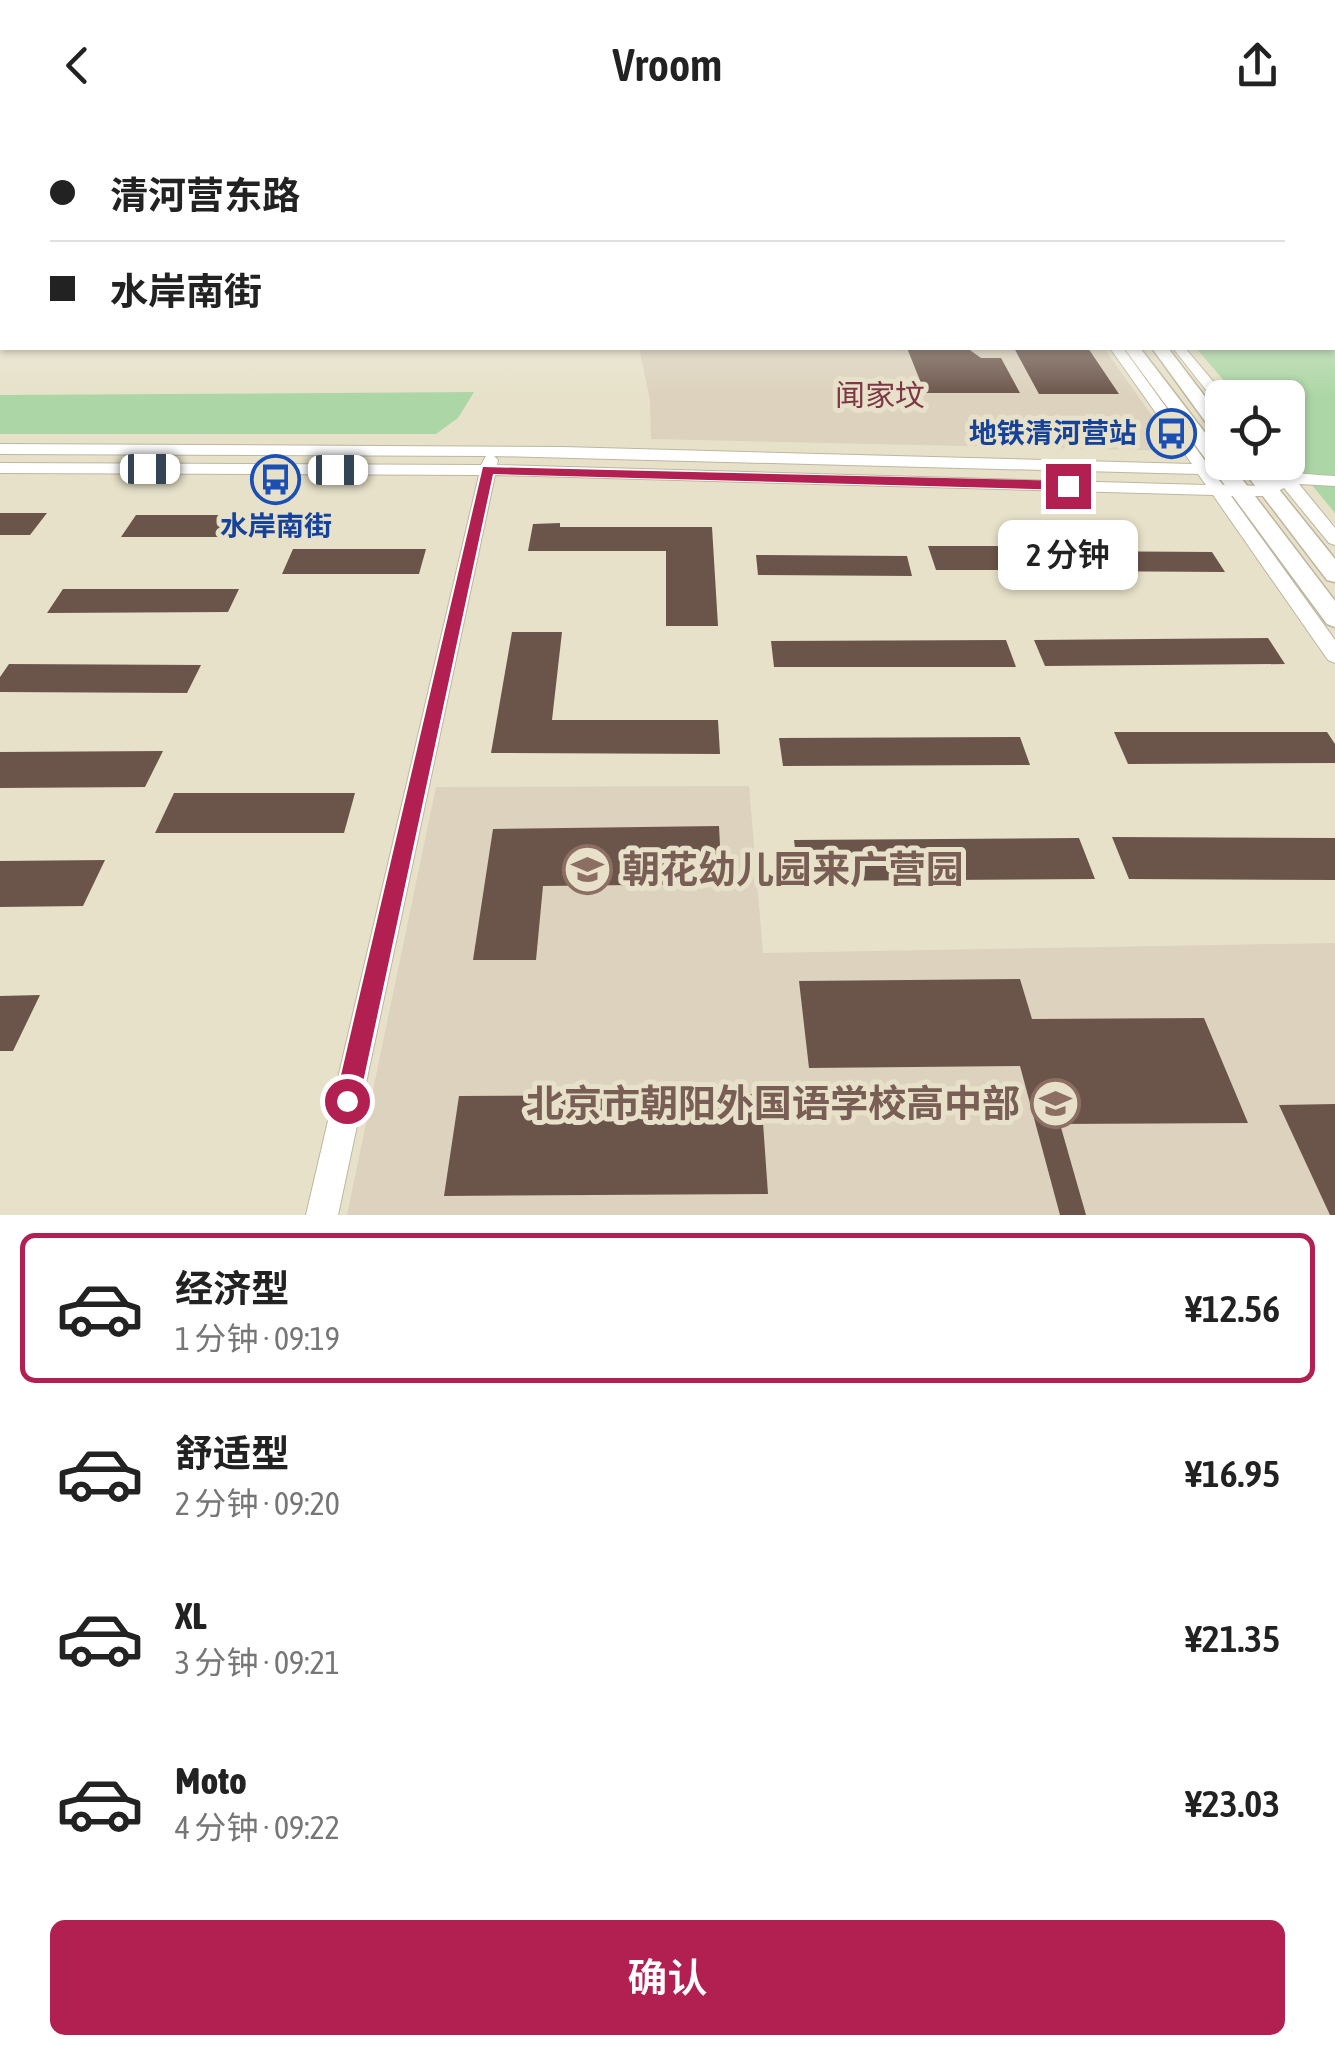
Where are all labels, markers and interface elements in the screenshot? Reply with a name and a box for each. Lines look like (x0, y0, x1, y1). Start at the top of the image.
icon: back (50, 38, 105, 93)
icon: share (1230, 38, 1285, 93)
text: Vroom (612, 39, 723, 91)
text: 清河营东路 (110, 174, 300, 217)
text: 水岸南街 (110, 270, 262, 313)
district label: 闻家坟 (835, 378, 925, 412)
map controls (1205, 380, 1305, 480)
button: locate (1205, 380, 1305, 480)
bus stop icon: 地铁清河营站 (1146, 407, 1198, 459)
place label: 地铁清河营站 (969, 417, 1137, 449)
bus stop icon: 水岸南街 (250, 453, 302, 505)
car (120, 454, 180, 484)
car (308, 455, 368, 485)
route end (1046, 464, 1091, 509)
place label: 水岸南街 (220, 510, 332, 542)
callout: 2 分钟 (998, 521, 1138, 591)
text: 2 分钟 (1026, 536, 1110, 573)
school or university icon: 朝花幼儿园来广营园 (561, 844, 613, 896)
place label: 朝花幼儿园来广营园 (622, 848, 964, 891)
school or university icon: 北京市朝阳外国语学校高中部 (1029, 1078, 1081, 1130)
route start (325, 1079, 370, 1124)
place label: 北京市朝阳外国语学校高中部 (526, 1082, 1020, 1125)
icon: car (55, 1263, 145, 1353)
text: 经济型 (175, 1267, 289, 1310)
text: ¥12.56 (1185, 1287, 1280, 1330)
text: 1 分钟 · 09:19 (175, 1320, 340, 1357)
icon: car (55, 1428, 145, 1518)
text: 舒适型 (175, 1432, 289, 1475)
text: ¥16.95 (1185, 1452, 1280, 1495)
text: 2 分钟 · 09:20 (175, 1485, 340, 1522)
icon: car (55, 1593, 145, 1683)
text: XL (175, 1594, 207, 1637)
text: ¥21.35 (1185, 1617, 1280, 1660)
text: 3 分钟 · 09:21 (175, 1644, 340, 1681)
icon: car (55, 1758, 145, 1848)
text: Moto (175, 1759, 247, 1802)
text: ¥23.03 (1185, 1782, 1280, 1825)
text: 4 分钟 · 09:22 (175, 1809, 340, 1846)
button: 确认 (50, 1920, 1285, 2035)

